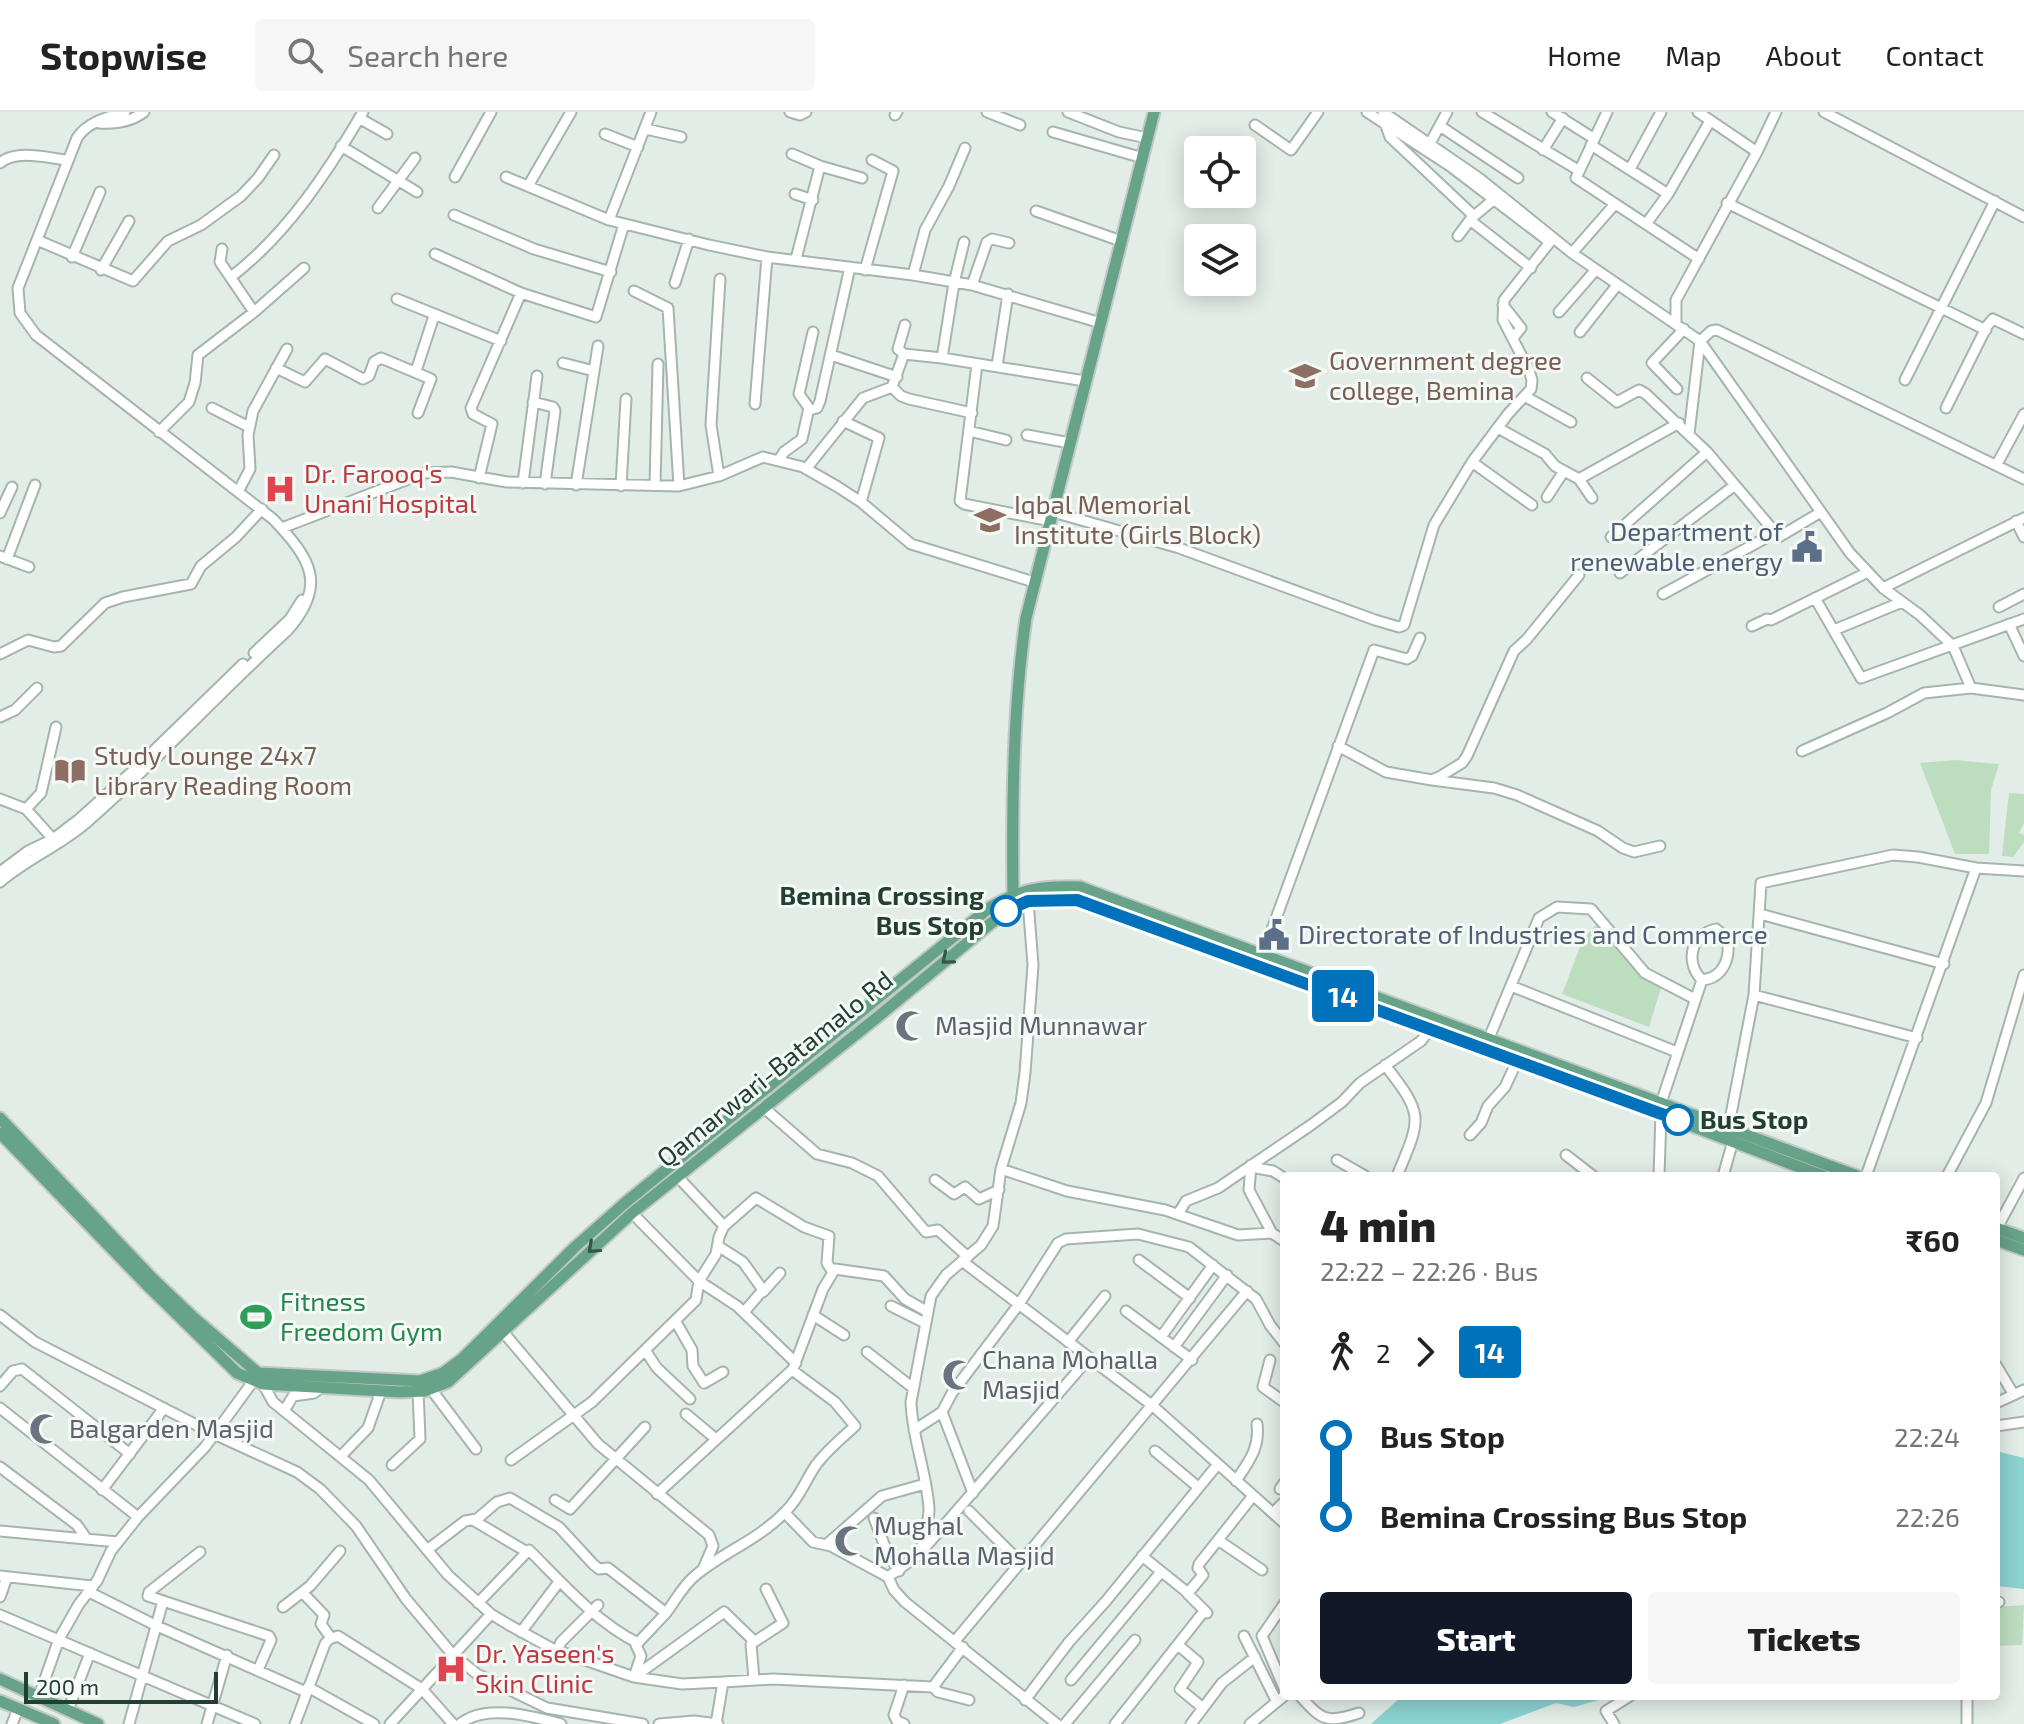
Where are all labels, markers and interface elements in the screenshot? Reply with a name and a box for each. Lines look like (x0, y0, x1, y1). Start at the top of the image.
search box (255, 19, 815, 91)
text: Stopwise (40, 32, 207, 78)
icon: search (283, 33, 327, 77)
text: Search here (347, 37, 508, 73)
text: Home (1547, 38, 1621, 72)
text: Map (1665, 38, 1722, 72)
text: About (1766, 38, 1841, 72)
text: Contact (1885, 38, 1984, 72)
map controls (1184, 136, 1256, 296)
button: locate (1184, 136, 1256, 208)
button: layers (1184, 224, 1256, 296)
place label: Government degree college, Bemina (1329, 344, 1562, 405)
school or university icon: Government degree college, Bemina (1288, 359, 1322, 393)
place label: Dr. Farooq's Unani Hospital (304, 457, 477, 518)
hospital icon: Dr. Farooq's Unani Hospital (263, 472, 297, 506)
place label: Iqbal Memorial Institute (Girls Block) (1014, 488, 1261, 549)
school or university icon: Iqbal Memorial Institute (Girls Block) (973, 503, 1007, 537)
place label: Department of renewable energy (1570, 515, 1784, 576)
public building icon: Department of renewable energy (1790, 530, 1824, 564)
place label: Study Lounge 24x7 Library Reading Room (94, 739, 352, 800)
library icon: Study Lounge 24x7 Library Reading Room (53, 754, 87, 788)
place label: Bemina Crossing Bus Stop (780, 879, 984, 940)
marker: Bemina Crossing Bus Stop (991, 896, 1021, 926)
public building icon: Directorate of Industries and Commerce (1257, 918, 1291, 952)
place label: Directorate of Industries and Commerce (1298, 918, 1768, 949)
one-way arrow (942, 949, 956, 964)
street label: Qamarwari-Batamalo Rd (650, 963, 898, 1172)
line badge: 14 (1307, 970, 1379, 1022)
text: 14 (1328, 979, 1358, 1013)
mosque icon: Masjid Munnawar (894, 1009, 928, 1043)
place label: Masjid Munnawar (935, 1009, 1147, 1040)
place label: Bus Stop (1700, 1103, 1808, 1134)
marker: Bus Stop (1663, 1105, 1693, 1135)
text: 4 min (1320, 1198, 1437, 1251)
text: ₹60 (1906, 1222, 1960, 1258)
one-way arrow (588, 1238, 603, 1252)
text: 22:22 – 22:26 · Bus (1320, 1255, 1538, 1286)
place label: Fitness Freedom Gym (280, 1285, 443, 1346)
sports icon: Fitness Freedom Gym (239, 1300, 273, 1334)
icon: walk (1320, 1330, 1364, 1374)
icon: forward (1403, 1330, 1447, 1374)
text: 14 (1475, 1335, 1505, 1369)
text: 2 (1376, 1337, 1391, 1368)
place label: Chana Mohalla Masjid (982, 1343, 1158, 1404)
mosque icon: Chana Mohalla Masjid (941, 1358, 975, 1392)
mosque icon: Balgarden Masjid (28, 1412, 62, 1446)
place label: Balgarden Masjid (69, 1412, 274, 1443)
text: Bus Stop (1380, 1418, 1505, 1454)
text: 22:24 (1894, 1421, 1960, 1452)
text: Bemina Crossing Bus Stop (1380, 1498, 1747, 1534)
text: 22:26 (1895, 1501, 1960, 1532)
place label: Mughal Mohalla Masjid (874, 1509, 1055, 1570)
mosque icon: Mughal Mohalla Masjid (833, 1524, 867, 1558)
button: Start (1320, 1592, 1632, 1684)
button: Tickets (1648, 1592, 1960, 1684)
place label: Dr. Yaseen's Skin Clinic (475, 1637, 615, 1698)
hospital icon: Dr. Yaseen's Skin Clinic (434, 1652, 468, 1686)
scale bar (24, 1668, 218, 1704)
text: 200 m (36, 1673, 99, 1699)

